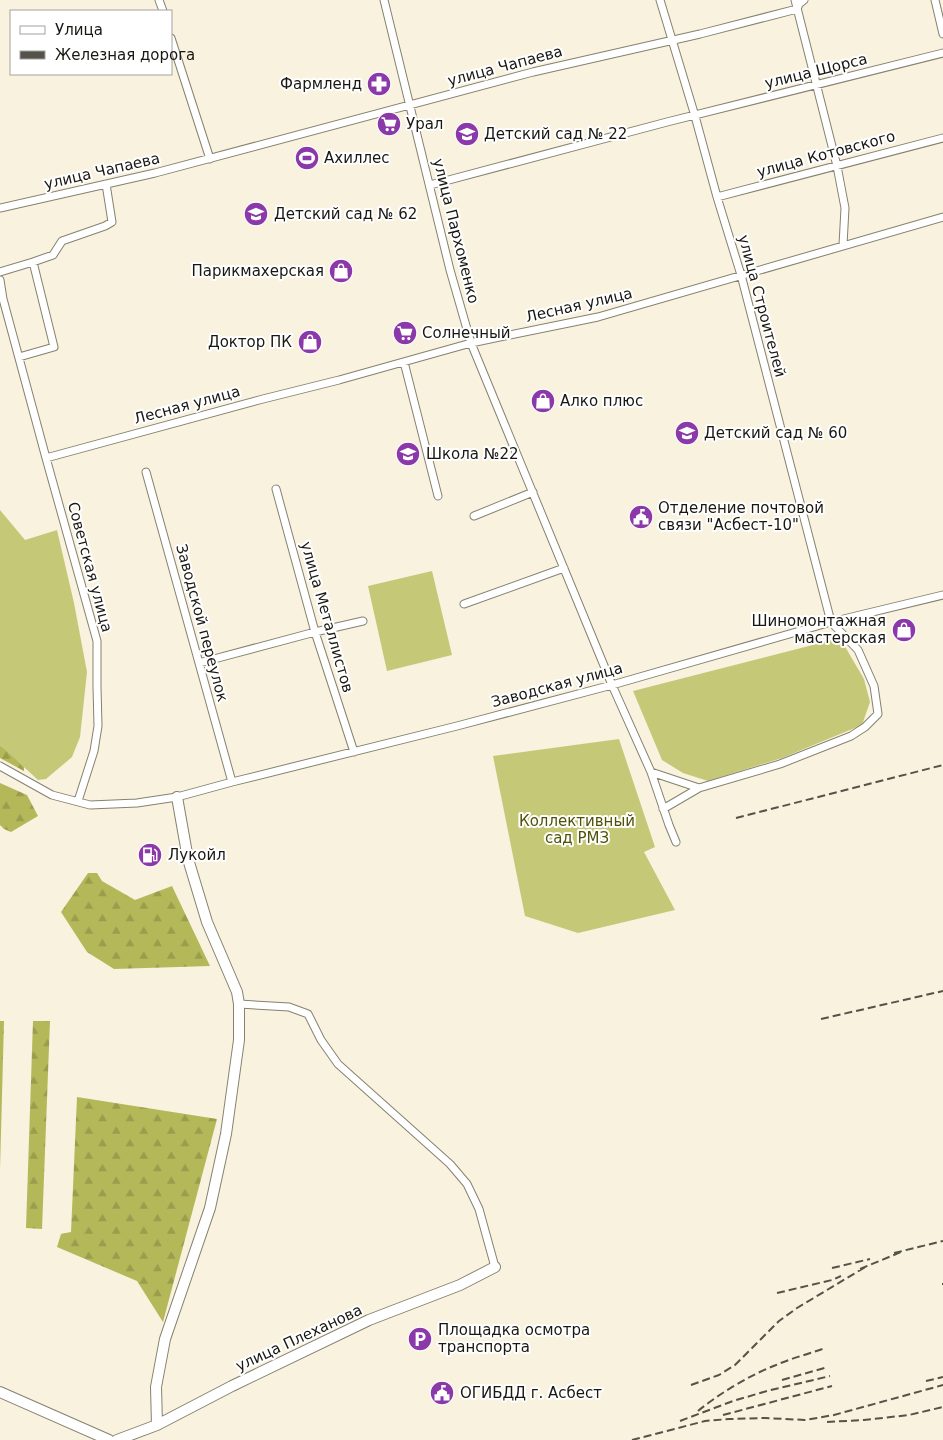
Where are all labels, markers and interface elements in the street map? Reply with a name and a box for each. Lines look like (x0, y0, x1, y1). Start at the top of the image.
legend (10, 10, 172, 75)
text: Улица (55, 21, 103, 39)
street label: улица Чапаева (446, 42, 564, 90)
text: Железная дорога (55, 46, 195, 64)
street label: улица Щорса (763, 50, 869, 92)
pharmacy icon: Фармленд (366, 71, 392, 97)
place label: Фармленд (280, 75, 362, 93)
supermarket icon: Урал (376, 111, 402, 137)
place label: Урал (406, 115, 443, 133)
school or university icon: Детский сад № 22 (454, 121, 480, 147)
place label: Детский сад № 22 (484, 125, 627, 143)
street label: улица Котовского (755, 127, 897, 181)
sports icon: Ахиллес (294, 145, 320, 171)
street label: улица Чапаева (42, 149, 162, 193)
place label: Ахиллес (324, 149, 390, 167)
street label: улица Пархоменко (429, 157, 483, 305)
school or university icon: Детский сад № 62 (243, 201, 269, 227)
place label: Детский сад № 62 (274, 205, 417, 223)
street label: улица Строителей (734, 233, 790, 379)
shop icon: Парикмахерская (328, 258, 354, 284)
place label: Парикмахерская (192, 262, 324, 280)
street label: Лесная улица (524, 284, 634, 326)
supermarket icon: Солнечный (392, 320, 418, 346)
place label: Солнечный (422, 324, 511, 342)
shop icon: Доктор ПК (297, 329, 323, 355)
place label: Доктор ПК (208, 333, 292, 351)
street label: Лесная улица (132, 382, 242, 428)
shop icon: Алко плюс (530, 388, 556, 414)
place label: Алко плюс (560, 392, 643, 410)
school or university icon: Детский сад № 60 (674, 420, 700, 446)
place label: Детский сад № 60 (704, 424, 847, 442)
school or university icon: Школа №22 (395, 441, 421, 467)
place label: Школа №22 (426, 445, 519, 463)
place label: Отделение почтовой связи "Асбест-10" (658, 499, 824, 534)
street label: Советская улица (64, 500, 116, 634)
public building icon: Отделение почтовой связи "Асбест-10" (628, 504, 654, 530)
street label: улица Металлистов (297, 539, 357, 695)
street label: Заводской переулок (172, 542, 232, 704)
place label: Шиномонтажная мастерская (751, 612, 886, 647)
shop icon: Шиномонтажная мастерская (891, 617, 917, 643)
street label: Заводская улица (489, 659, 625, 711)
park label: Коллективный сад РМЗ (519, 812, 635, 847)
fuel station icon: Лукойл (137, 842, 163, 868)
place label: Лукойл (168, 846, 226, 864)
street label: улица Плеханова (233, 1301, 365, 1375)
place label: Площадка осмотра транспорта (438, 1321, 590, 1356)
parking icon: Площадка осмотра транспорта (407, 1326, 433, 1352)
public building icon: ОГИБДД г. Асбест (429, 1380, 455, 1406)
place label: ОГИБДД г. Асбест (460, 1384, 602, 1402)

